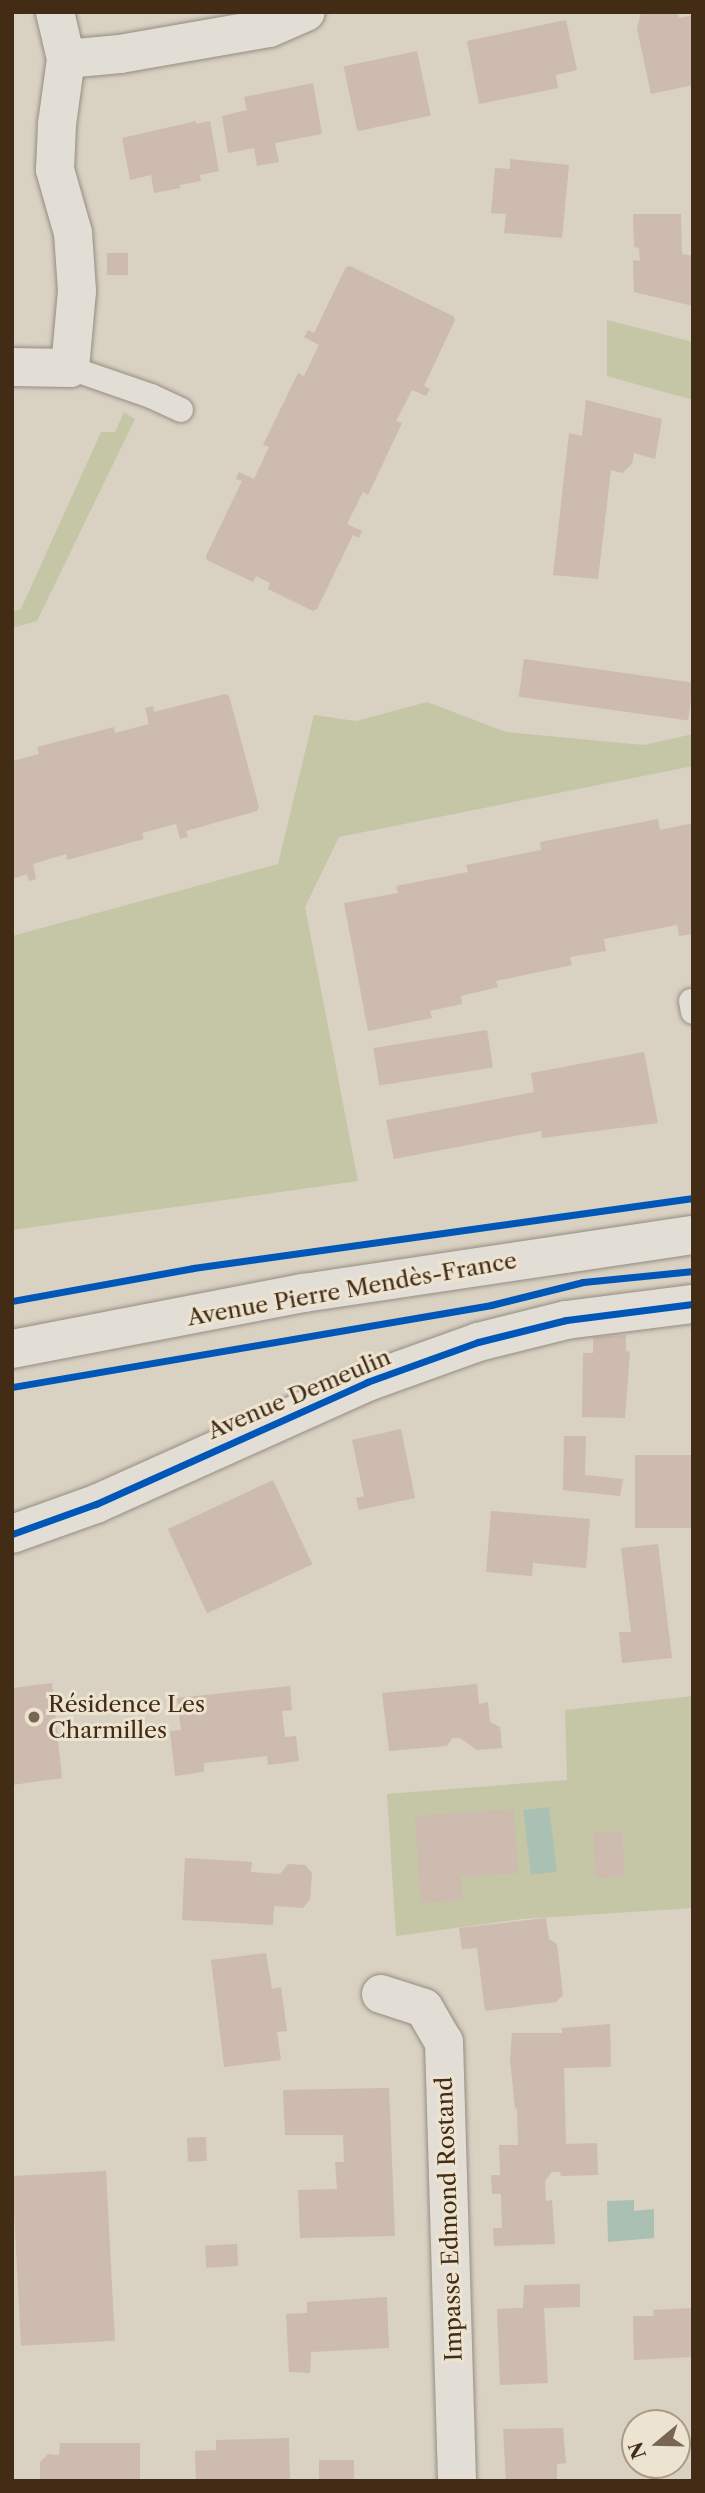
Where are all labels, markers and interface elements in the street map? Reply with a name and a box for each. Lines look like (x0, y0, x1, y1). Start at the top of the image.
street label: Avenue Pierre Mendès-France (185, 1246, 519, 1332)
street label: Avenue Demeulin (203, 1343, 395, 1445)
place label: Résidence Les Charmilles (48, 1690, 205, 1744)
marker: Résidence Les Charmilles (26, 1709, 42, 1725)
street label: Impasse Edmond Rostand (430, 2076, 468, 2362)
north arrow (621, 2409, 691, 2479)
text: N (624, 2439, 651, 2462)

